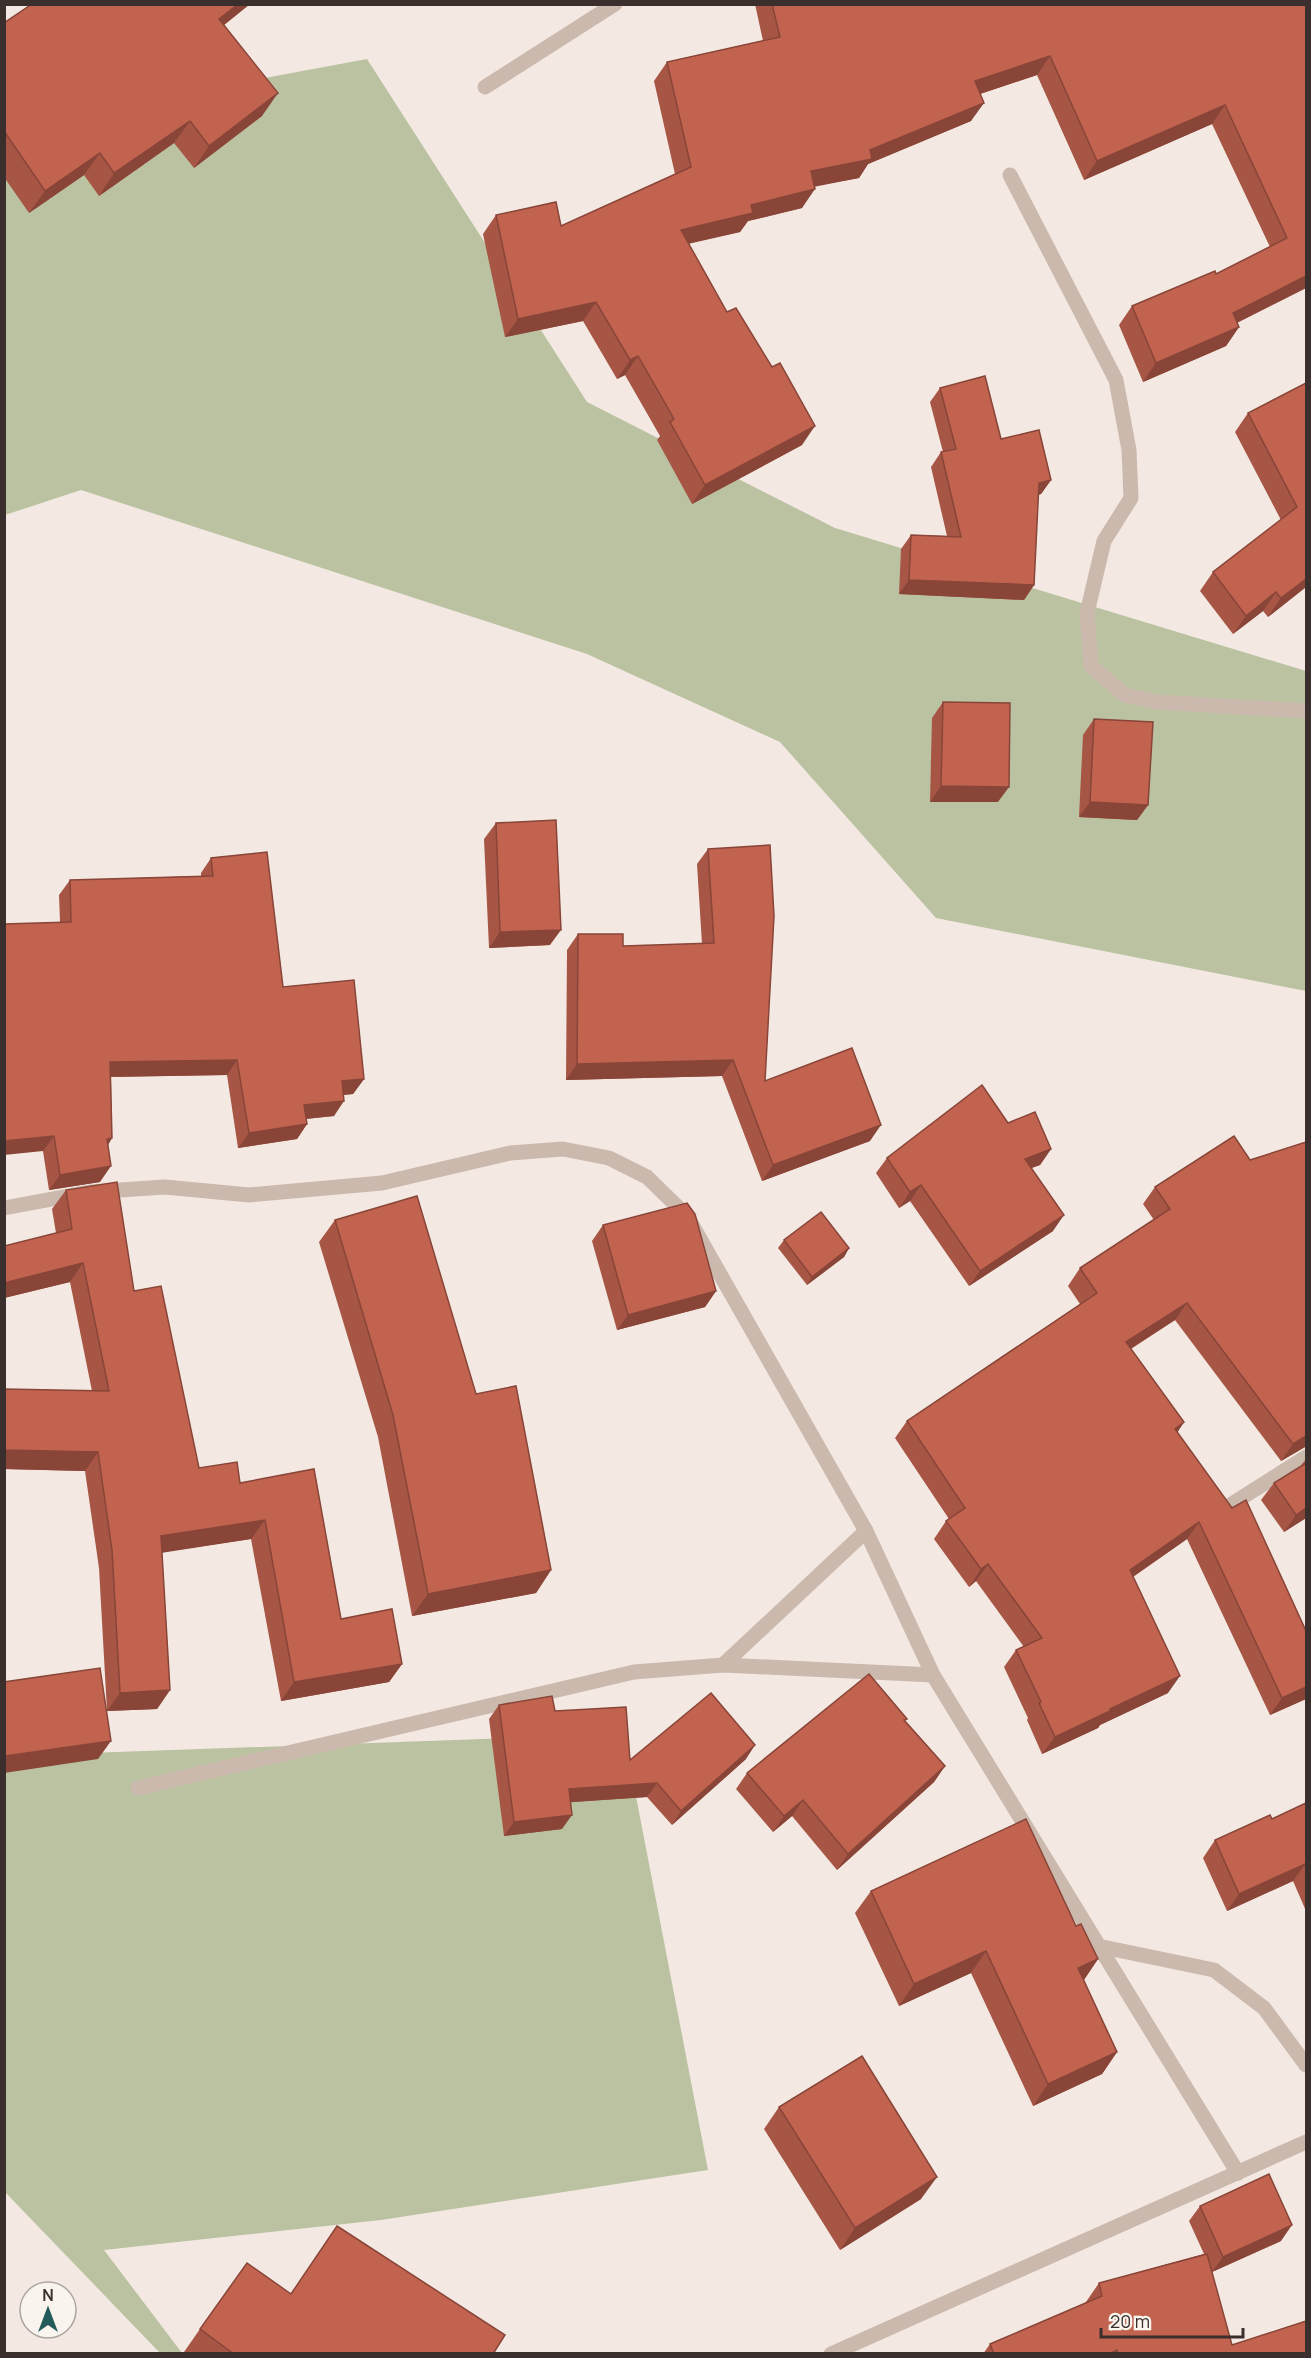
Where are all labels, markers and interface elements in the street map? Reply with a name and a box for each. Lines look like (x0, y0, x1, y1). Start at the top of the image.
north arrow (18, 2280, 78, 2340)
text: N (42, 2284, 54, 2306)
scale bar (1101, 2301, 1244, 2339)
text: 20 m (1110, 2309, 1150, 2333)

